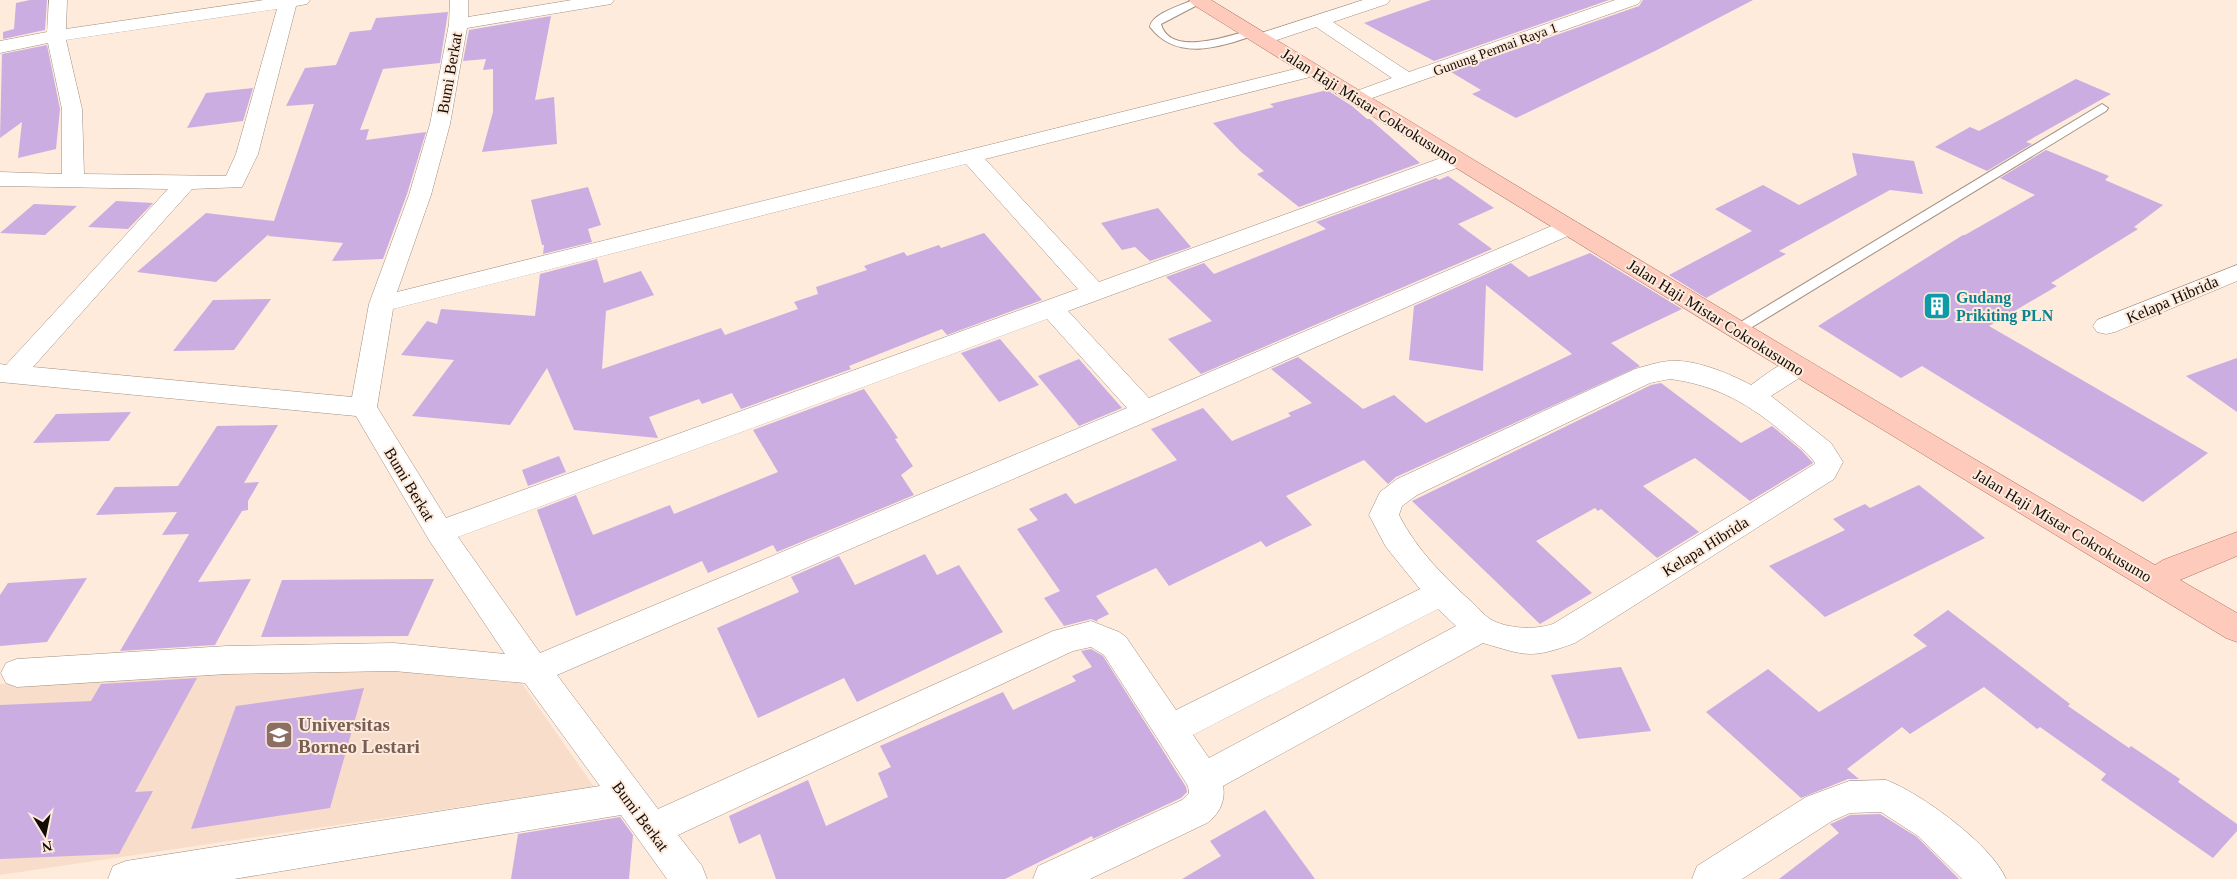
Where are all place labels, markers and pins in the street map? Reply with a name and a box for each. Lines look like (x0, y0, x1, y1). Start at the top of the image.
place label: Gudang Prikiting PLN (1956, 289, 2054, 325)
building icon: Gudang Prikiting PLN (1922, 291, 1952, 321)
place label: Universitas Borneo Lestari (298, 714, 420, 757)
school or university icon: Universitas Borneo Lestari (264, 720, 294, 750)

